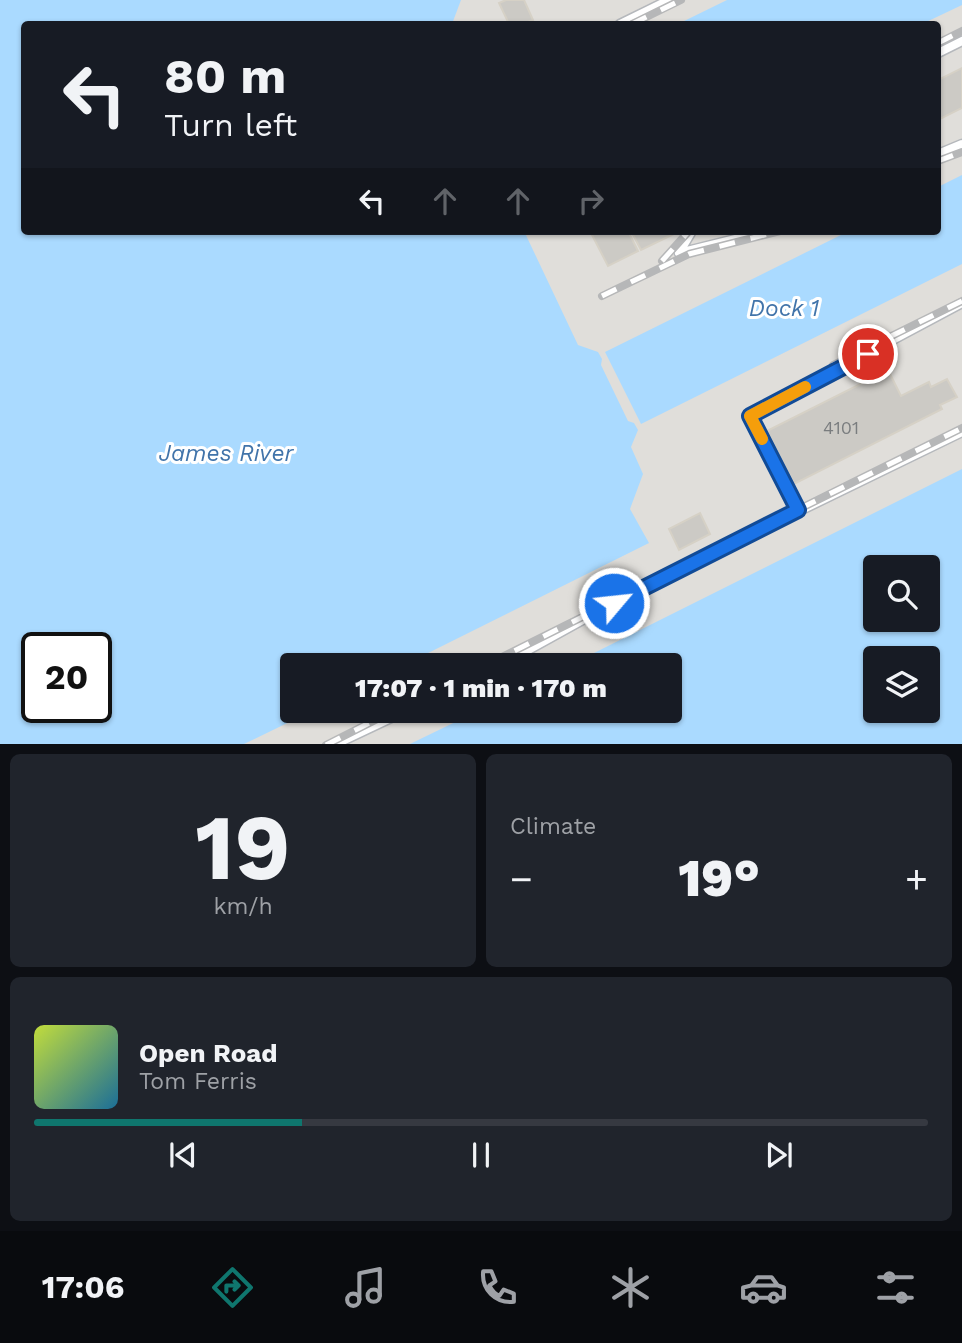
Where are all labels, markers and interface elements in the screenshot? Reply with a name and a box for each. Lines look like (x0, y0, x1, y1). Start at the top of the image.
text: 80 m (164, 47, 286, 105)
icon: left (49, 49, 140, 140)
text: Turn left (164, 106, 297, 144)
icon: left (353, 182, 391, 220)
icon: ahead (426, 182, 464, 220)
icon: ahead (499, 182, 537, 220)
icon: right (572, 182, 610, 220)
water label: Dock 1 (749, 295, 819, 322)
pin (838, 324, 898, 384)
icon: arrive (849, 335, 887, 373)
house number: 4101 (823, 417, 859, 438)
water label: James River (159, 440, 295, 467)
map controls (863, 555, 940, 723)
button: search (863, 555, 940, 632)
position arrow (577, 566, 651, 640)
speed limit sign: 20 (21, 632, 112, 723)
button: layers (863, 646, 940, 723)
text: 17:07 · 1 min · 170 m (355, 673, 607, 703)
text: 19 (195, 794, 291, 901)
text: Climate (510, 813, 596, 840)
text: 19° (678, 848, 760, 909)
text: − (510, 857, 533, 901)
text: + (905, 857, 928, 901)
text: km/h (213, 893, 273, 920)
text: Open Road (139, 1038, 277, 1068)
text: Tom Ferris (139, 1068, 257, 1095)
icon: previous (164, 1136, 202, 1174)
icon: pause (462, 1136, 500, 1174)
icon: next (760, 1136, 798, 1174)
icon: directions (208, 1263, 257, 1312)
icon: music (341, 1263, 390, 1312)
icon: phone (473, 1263, 522, 1312)
icon: climate (606, 1263, 655, 1312)
icon: car (739, 1263, 788, 1312)
icon: filters (871, 1263, 920, 1312)
text: 17:06 (42, 1268, 124, 1306)

